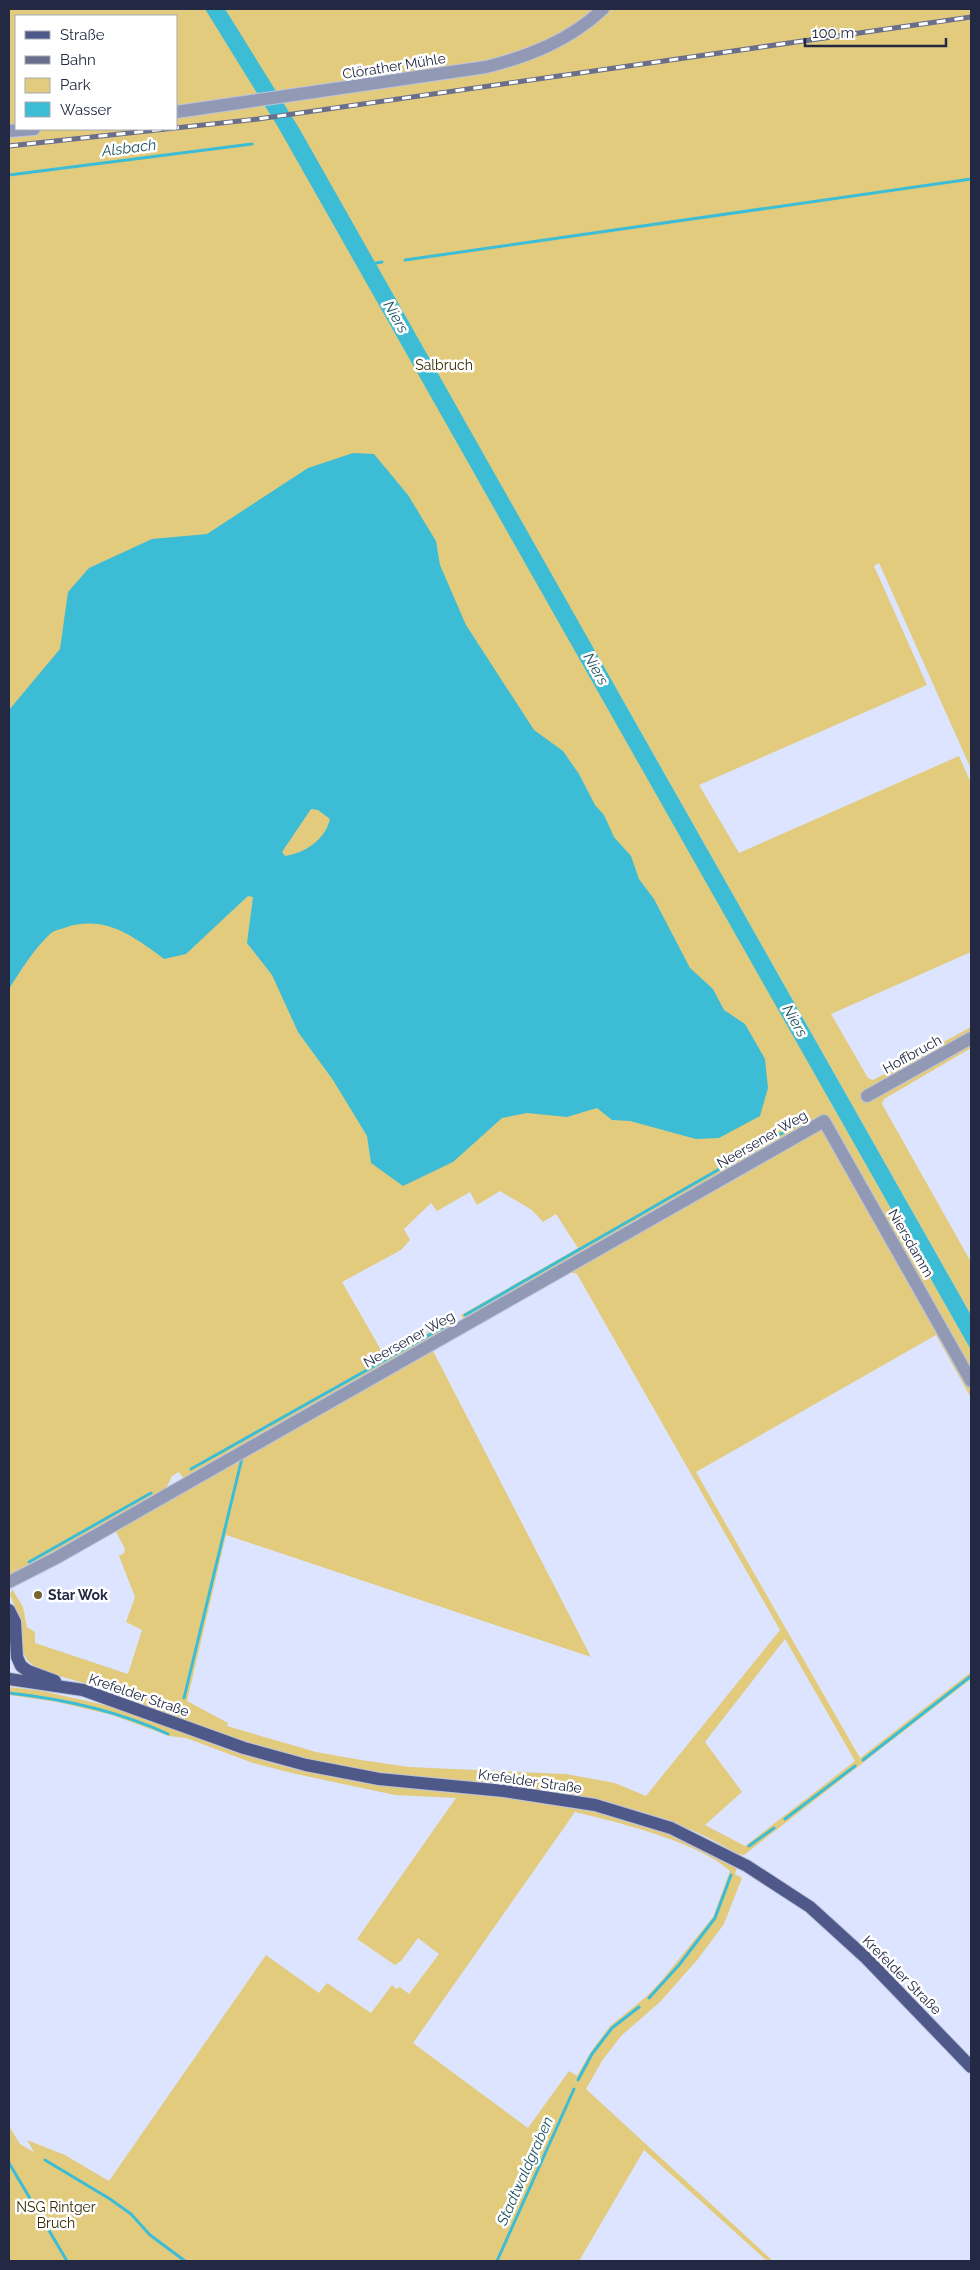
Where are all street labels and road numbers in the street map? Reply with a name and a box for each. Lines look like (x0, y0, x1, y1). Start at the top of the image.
street label: Clörather Mühle (341, 50, 447, 82)
street label: Hoffbruch (880, 1031, 944, 1077)
street label: Neersener Weg (714, 1107, 810, 1171)
street label: Niersdamm (885, 1206, 937, 1280)
street label: Neersener Weg (361, 1307, 457, 1371)
street label: Krefelder Straße (87, 1670, 191, 1720)
street label: Krefelder Straße (477, 1766, 583, 1796)
street label: Krefelder Straße (859, 1932, 945, 2018)

